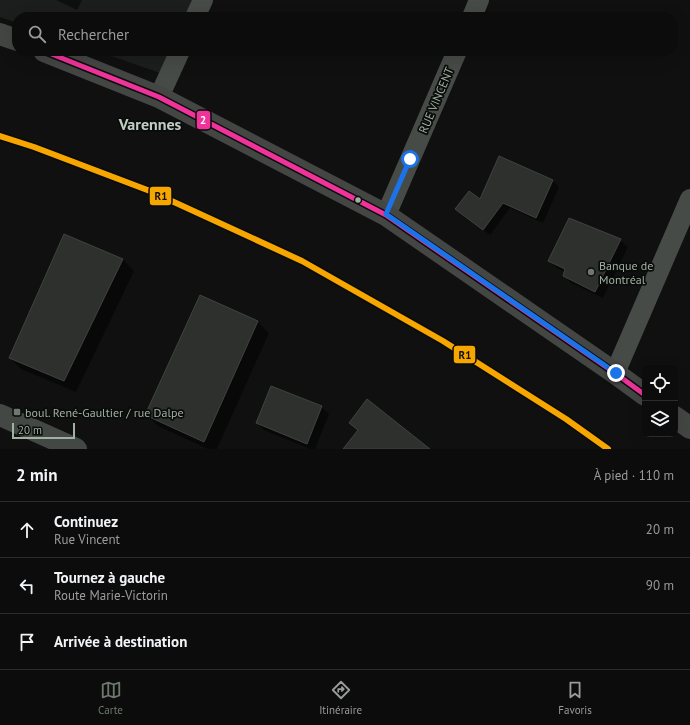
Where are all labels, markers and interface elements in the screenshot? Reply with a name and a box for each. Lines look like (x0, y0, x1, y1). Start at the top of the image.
search box (12, 12, 678, 56)
icon: search (26, 23, 48, 45)
text: Rechercher (58, 25, 129, 44)
street label: RUE VINCENT (415, 64, 457, 135)
line badge: 2 (196, 110, 211, 130)
text: 2 (200, 113, 206, 127)
district label: Varennes (118, 114, 182, 134)
route start (401, 150, 419, 168)
line badge: R1 (149, 186, 172, 206)
text: R1 (155, 189, 167, 203)
unlabelled marker (353, 195, 363, 205)
place label: Banque de Montréal (599, 258, 653, 287)
marker: Banque de Montréal (586, 267, 596, 277)
line badge: R1 (453, 345, 476, 364)
text: R1 (459, 348, 471, 362)
route end (607, 364, 625, 382)
map controls (642, 365, 678, 437)
button: locate (642, 365, 678, 401)
button: layers (642, 401, 678, 437)
place label: boul. René-Gaultier / rue Dalpe (25, 405, 184, 420)
marker: boul. René-Gaultier / rue Dalpe (12, 407, 22, 417)
scale bar (12, 421, 75, 440)
text: 20 m (18, 423, 42, 437)
text: 2 min (16, 464, 57, 486)
text: À pied · 110 m (594, 467, 674, 484)
text: Continuez (54, 512, 118, 531)
icon: ahead (16, 519, 38, 541)
text: 20 m (646, 521, 674, 538)
text: Rue Vincent (54, 531, 120, 548)
text: Tournez à gauche (54, 568, 165, 587)
icon: left (16, 575, 38, 597)
text: 90 m (646, 577, 674, 594)
text: Route Marie-Victorin (54, 587, 168, 604)
icon: arrive (16, 631, 38, 653)
text: Arrivée à destination (54, 632, 187, 651)
tab: Carte (98, 679, 123, 717)
tab: Itinéraire (319, 679, 362, 717)
tab: Favoris (558, 679, 592, 717)

